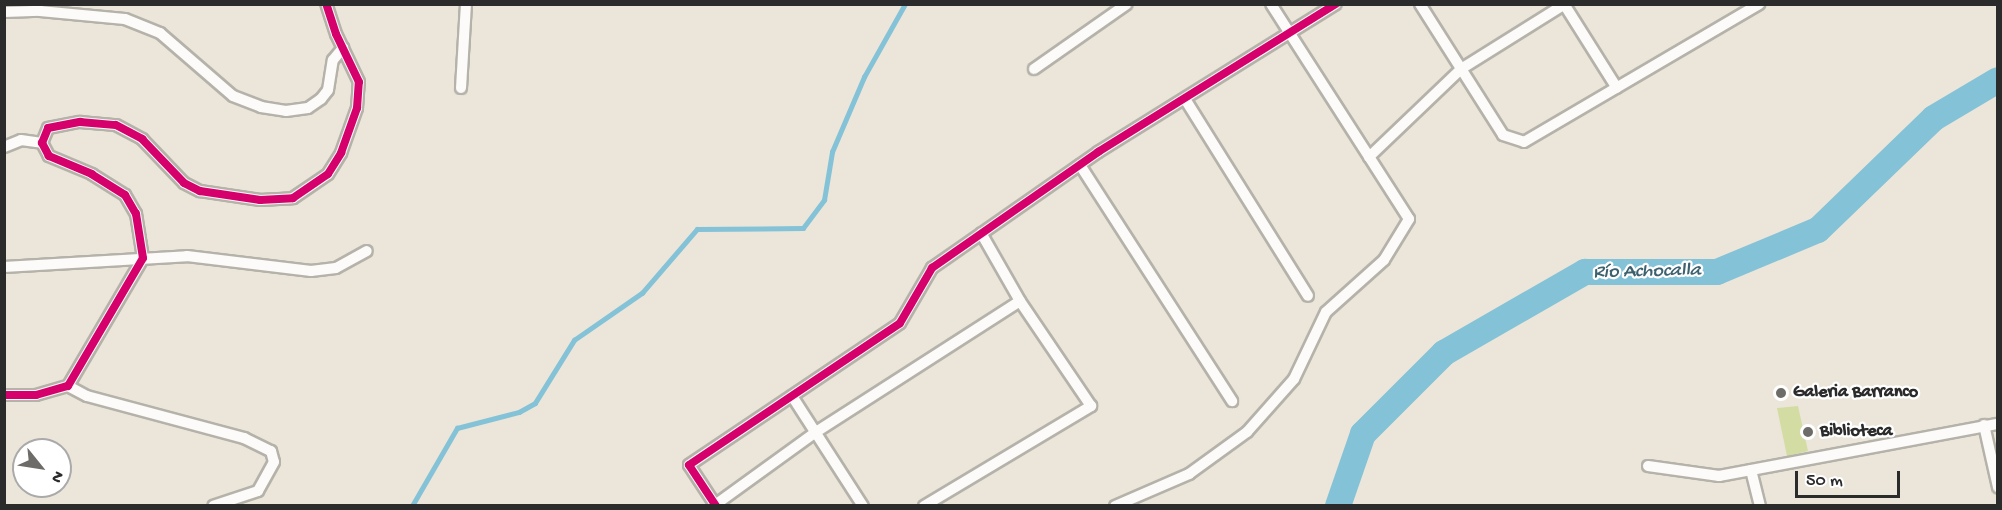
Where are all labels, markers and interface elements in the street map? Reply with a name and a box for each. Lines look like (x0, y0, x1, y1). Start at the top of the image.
water label: Río Achocalla (1593, 259, 1701, 285)
place label: Galeria Barranco (1793, 382, 1918, 404)
marker: Galeria Barranco (1774, 386, 1788, 400)
place label: Biblioteca (1820, 421, 1893, 443)
marker: Biblioteca (1801, 425, 1815, 439)
north arrow (12, 438, 72, 498)
scale bar (1798, 459, 1903, 497)
text: N (45, 467, 67, 486)
text: 50 m (1806, 471, 1843, 492)

